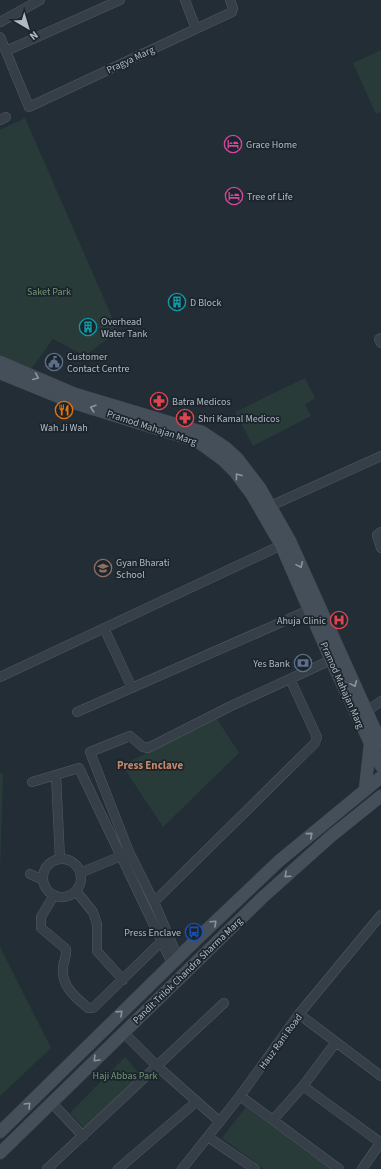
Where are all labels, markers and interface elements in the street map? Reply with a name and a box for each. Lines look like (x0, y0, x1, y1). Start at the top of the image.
north arrow (8, 8, 48, 48)
text: N (26, 27, 41, 44)
street label: Pragya Marg (104, 43, 157, 77)
hotel icon: Grace Home (223, 134, 243, 154)
place label: Grace Home (246, 138, 297, 152)
hotel icon: Tree of Life (224, 186, 244, 206)
place label: Tree of Life (247, 190, 293, 204)
park label: Saket Park (27, 285, 71, 299)
building icon: D Block (167, 292, 187, 312)
place label: D Block (190, 296, 222, 310)
place label: Overhead Water Tank (101, 315, 147, 341)
building icon: Overhead Water Tank (78, 317, 98, 337)
place label: Customer Contact Centre (67, 350, 130, 376)
public building icon: Customer Contact Centre (44, 352, 64, 372)
one-way arrow (32, 373, 39, 381)
pharmacy icon: Batra Medicos (149, 391, 169, 411)
place label: Batra Medicos (172, 395, 231, 409)
restaurant icon: Wah Ji Wah (54, 400, 74, 420)
one-way arrow (89, 404, 96, 413)
street label: Pramod Mahajan Marg (105, 407, 198, 449)
pharmacy icon: Shri Kamal Medicos (175, 408, 195, 428)
place label: Shri Kamal Medicos (198, 412, 280, 426)
place label: Wah Ji Wah (40, 421, 88, 435)
one-way arrow (236, 474, 243, 481)
place label: Gyan Bharati School (116, 556, 170, 582)
school or university icon: Gyan Bharati School (93, 558, 113, 578)
one-way arrow (295, 561, 303, 569)
hospital icon: Ahuja Clinic (329, 610, 349, 630)
place label: Ahuja Clinic (277, 614, 326, 628)
street label: Pramod Mahajan Marg (317, 640, 368, 731)
bank icon: Yes Bank (293, 653, 313, 673)
place label: Yes Bank (252, 657, 290, 671)
one-way arrow (349, 680, 357, 687)
district label: Press Enclave (117, 758, 183, 773)
one-way arrow (305, 833, 312, 840)
one-way arrow (284, 871, 292, 878)
street label: Pandit Trilok Chandra Sharma Marg (130, 914, 246, 1027)
one-way arrow (209, 920, 217, 928)
bus stop icon: Press Enclave (184, 922, 204, 942)
place label: Press Enclave (124, 926, 181, 940)
one-way arrow (115, 1011, 123, 1018)
street label: Hauz Rani Road (256, 1011, 306, 1072)
one-way arrow (93, 1054, 101, 1062)
park label: Haji Abbas Park (93, 1069, 157, 1083)
one-way arrow (23, 1102, 31, 1110)

